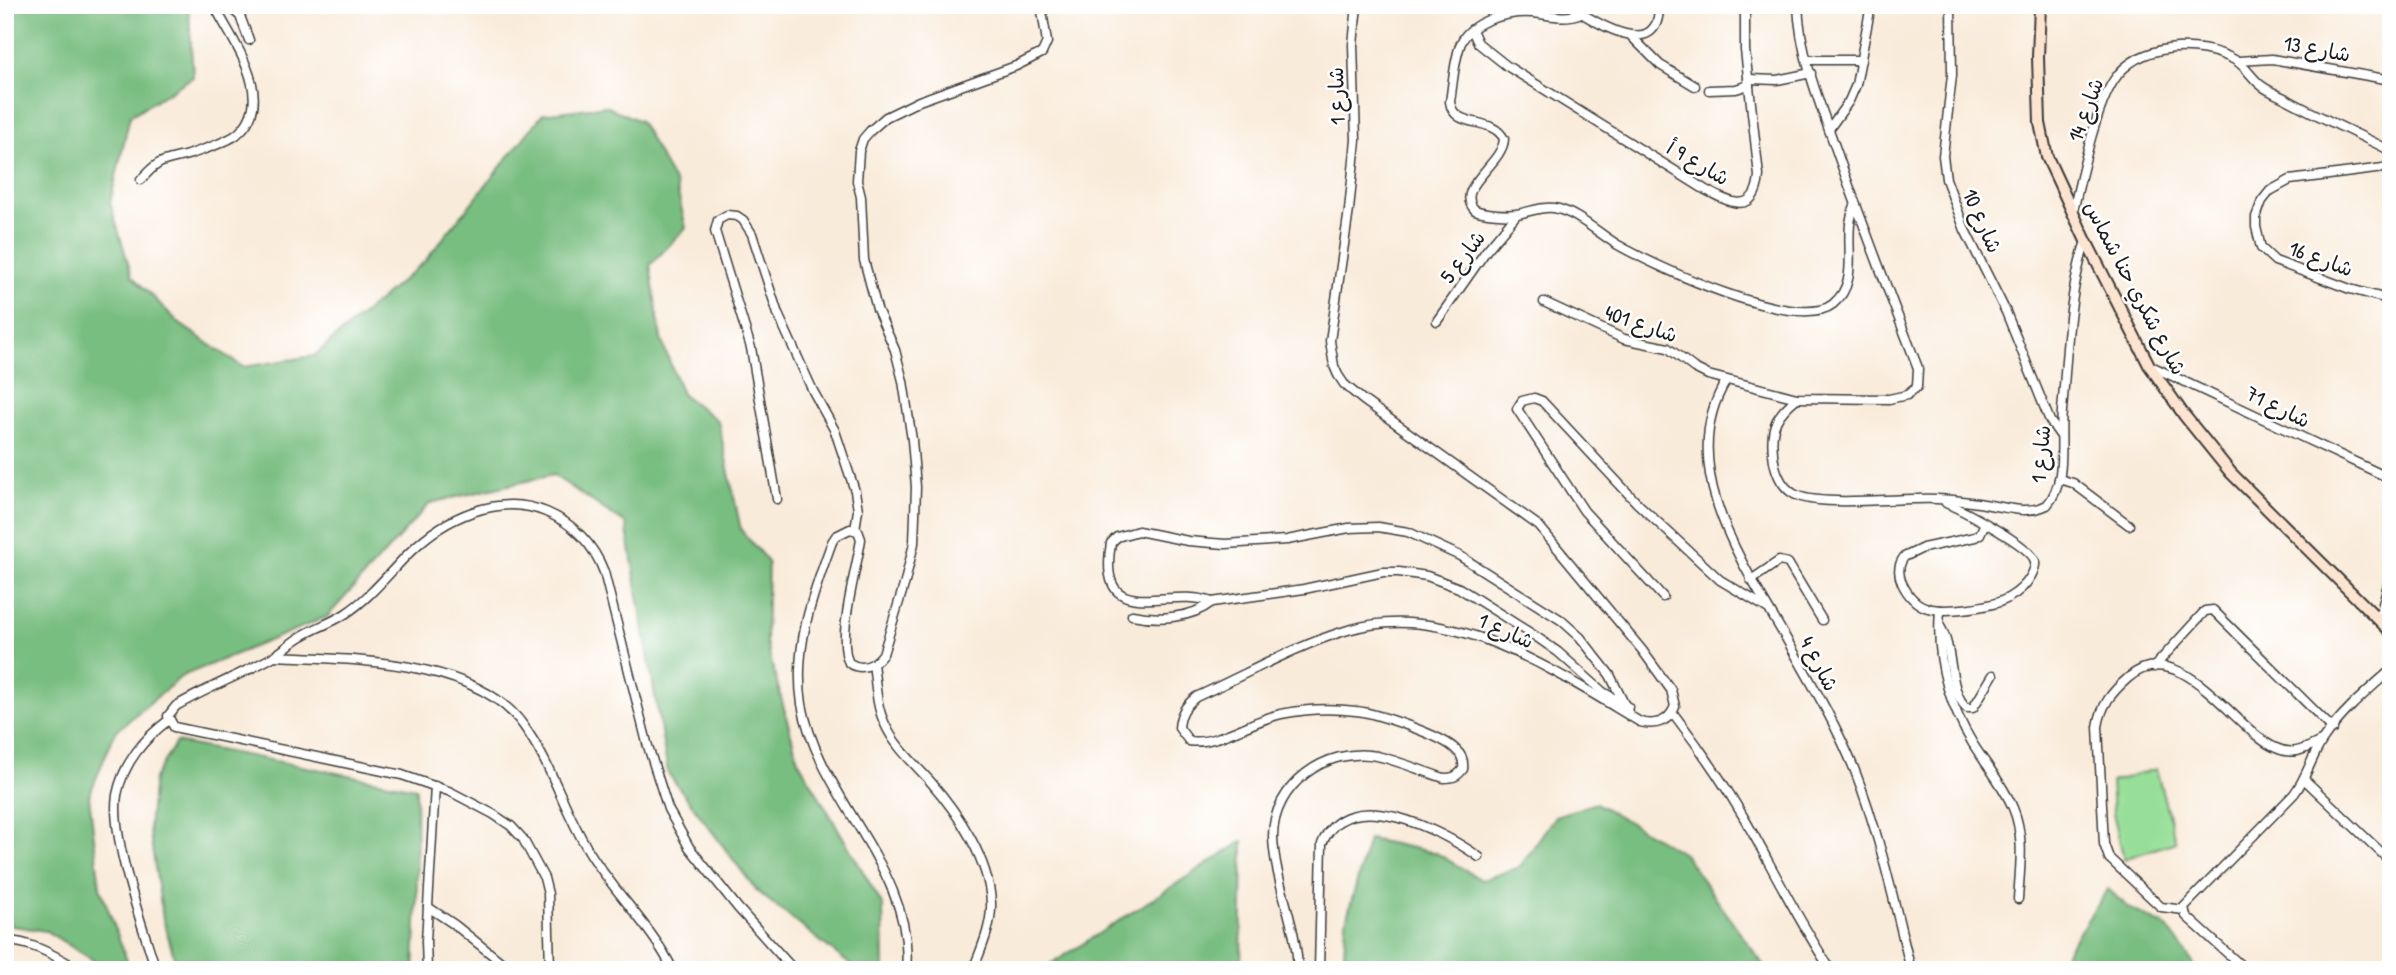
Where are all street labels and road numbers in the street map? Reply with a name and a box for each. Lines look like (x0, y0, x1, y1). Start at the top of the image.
street label: شارع 13 (2281, 28, 2353, 70)
street label: شارع 1 (1321, 67, 1353, 125)
street label: شارع 14 (2061, 74, 2111, 146)
street label: شارع 9 أ (1661, 133, 1735, 193)
street label: شارع 10 (1955, 184, 2009, 258)
street label: شارع شكري حنا شماس (2076, 196, 2194, 380)
street label: شارع 5 (1433, 224, 1493, 290)
street label: شارع 16 (2285, 234, 2357, 284)
street label: شارع 401 (1601, 298, 1681, 350)
street label: شارع 71 (2241, 379, 2315, 435)
street label: شارع 1 (2024, 424, 2058, 484)
street label: شارع 1 (1473, 606, 1539, 656)
street label: شارع 4 (1792, 631, 1846, 697)

